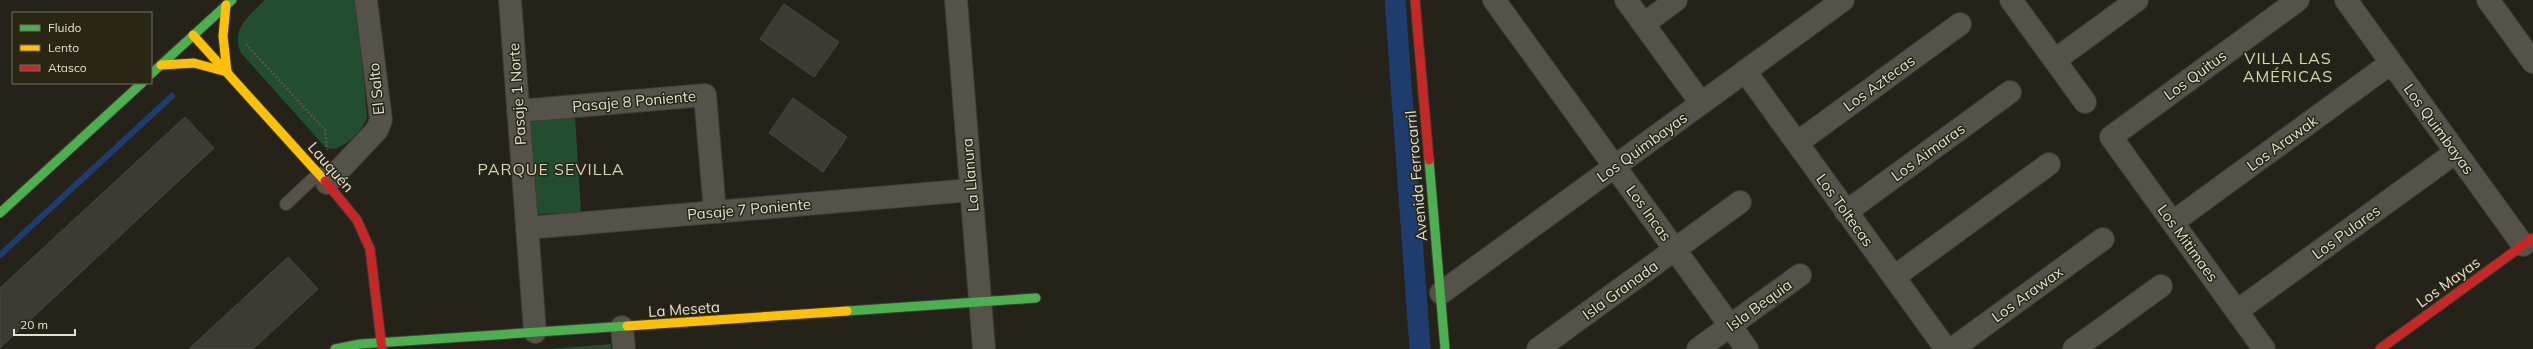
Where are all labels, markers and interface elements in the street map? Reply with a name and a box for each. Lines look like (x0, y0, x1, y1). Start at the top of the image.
legend (12, 12, 152, 84)
text: Fluido (48, 20, 82, 35)
text: Lento (48, 40, 79, 55)
street label: Pasaje 1 Norte (504, 42, 530, 146)
street label: Los Quitus (2160, 46, 2230, 104)
district label: VILLA LAS AMÉRICAS (2243, 48, 2333, 86)
street label: Los Aztecas (1839, 51, 1919, 115)
text: Atasco (48, 60, 87, 75)
street label: El Salto (364, 62, 388, 116)
street label: Los Quimbayas (2400, 80, 2478, 178)
street label: Pasaje 8 Poniente (571, 86, 697, 116)
street label: Los Quimbayas (1593, 108, 1691, 186)
street label: Avenida Ferrocarril (1401, 110, 1431, 242)
street label: Los Arawak (2243, 111, 2321, 175)
street label: Los Aimaras (1887, 119, 1969, 185)
street label: La Llanura (957, 137, 983, 213)
street label: Lauquén (304, 138, 358, 196)
district label: PARQUE SEVILLA (477, 159, 625, 179)
street label: Los Toltecas (1812, 170, 1878, 250)
street label: Los Incas (1622, 181, 1676, 245)
street label: Pasaje 7 Poniente (686, 194, 812, 224)
street label: Los Mitimaes (2154, 201, 2222, 285)
street label: Los Pulares (2308, 201, 2384, 263)
street label: Los Mayas (2412, 253, 2484, 311)
street label: Isla Granada (1578, 256, 1662, 324)
street label: Los Arawax (1988, 262, 2066, 326)
street label: Isla Bequia (1723, 275, 1795, 335)
street label: La Meseta (647, 297, 721, 321)
scale bar (14, 311, 75, 337)
text: 20 m (20, 317, 48, 332)

